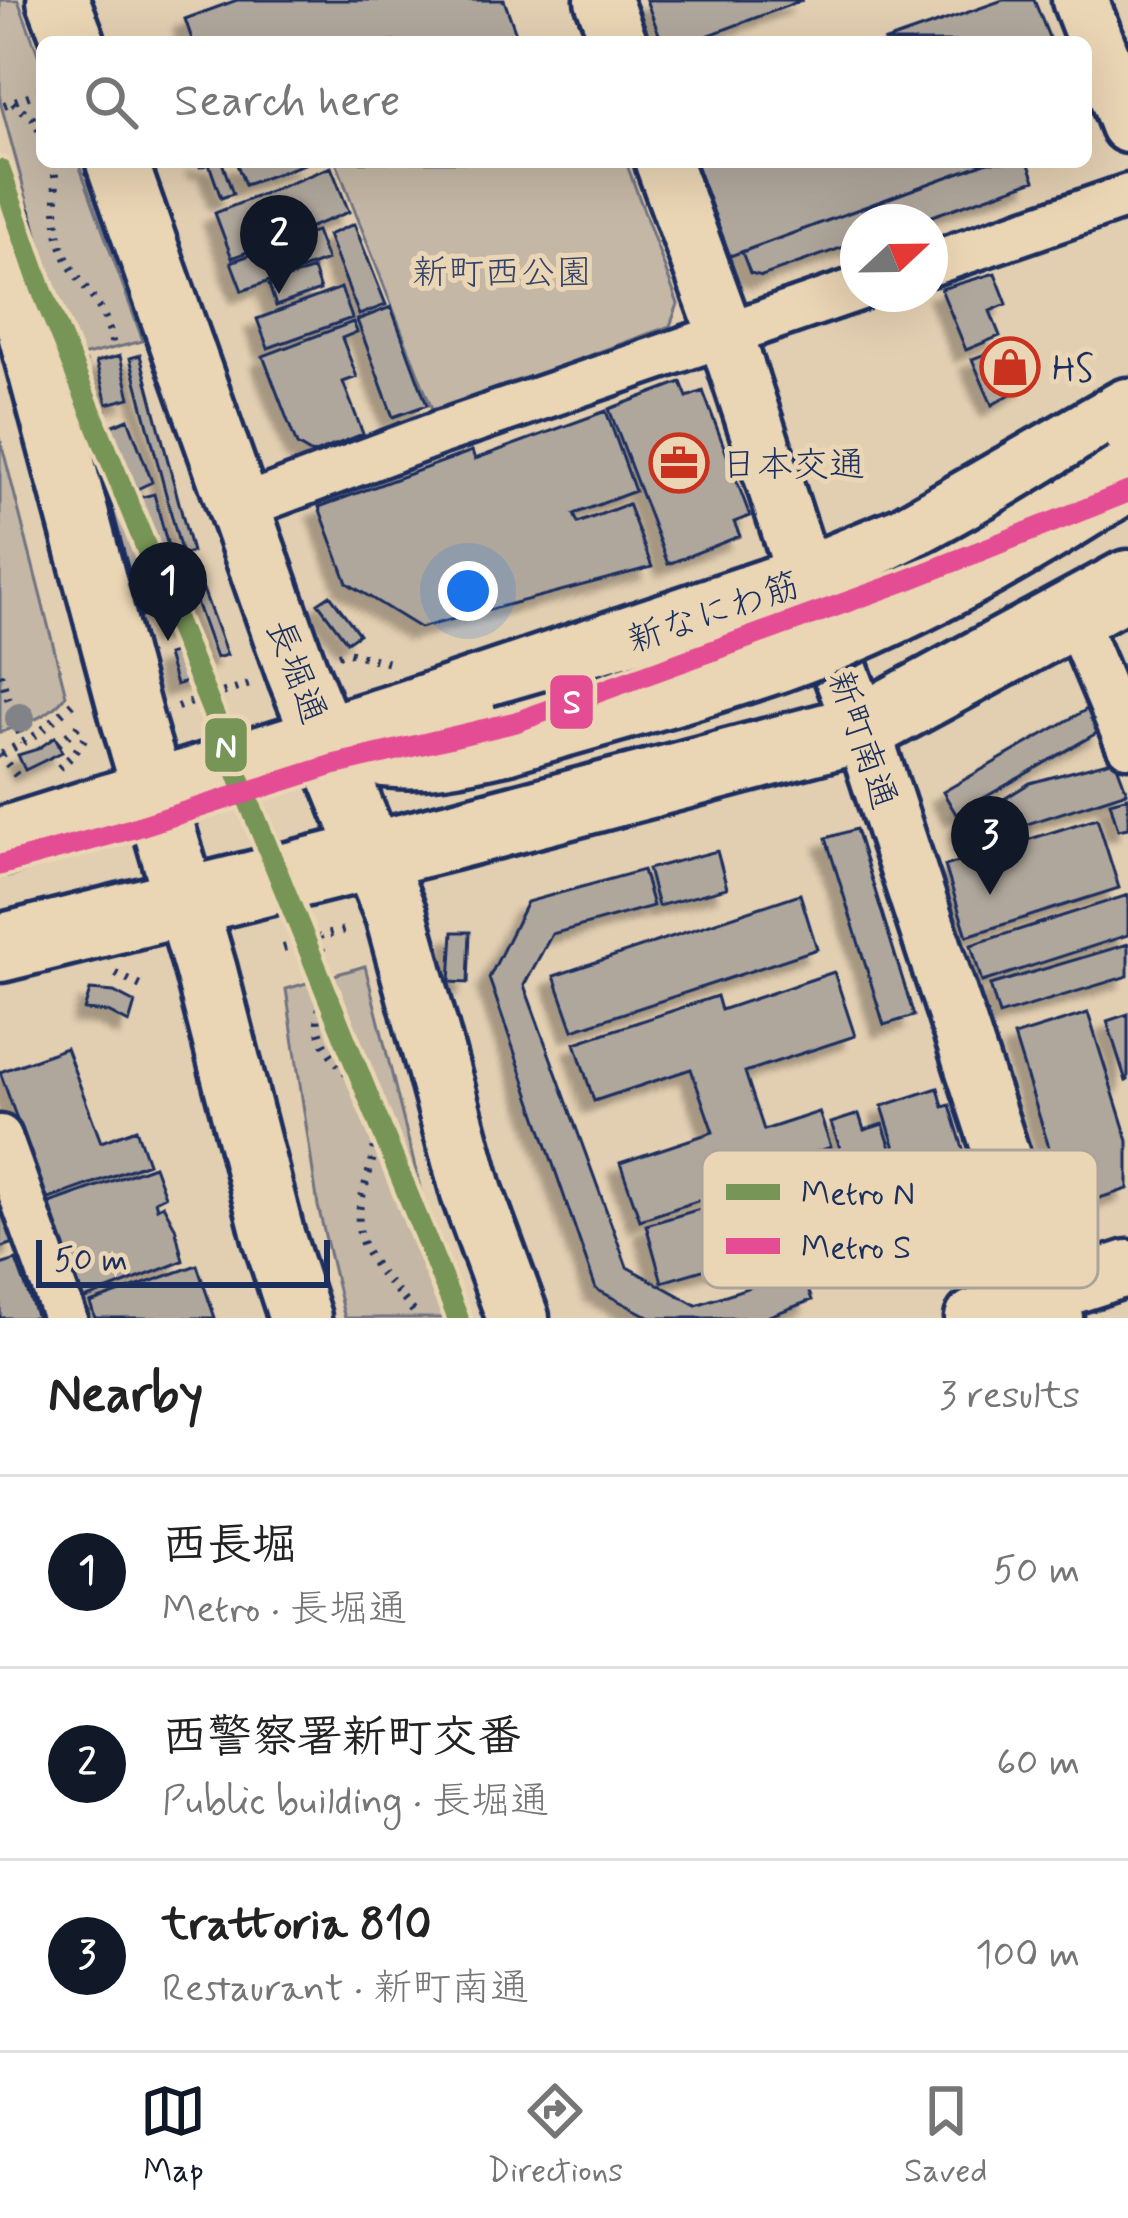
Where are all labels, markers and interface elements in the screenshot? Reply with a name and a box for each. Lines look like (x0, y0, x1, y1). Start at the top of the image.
search box (36, 36, 1092, 168)
icon: search (78, 69, 144, 135)
text: Search here (174, 73, 401, 132)
pin: 2 (240, 195, 318, 294)
north arrow (840, 204, 948, 312)
park label: 新町西公園 (412, 251, 592, 298)
shop icon: HS (979, 336, 1041, 398)
place label: HS (1052, 347, 1094, 394)
office icon: 日本交通 (648, 432, 710, 494)
place label: 日本交通 (721, 443, 865, 490)
pin: 1 (129, 542, 207, 641)
your location (438, 561, 498, 621)
street label: 新なにわ筋 (621, 563, 807, 666)
street label: 長堀通 (253, 613, 336, 731)
street label: 新町南通 (815, 664, 906, 816)
line badge: S (548, 673, 595, 731)
text: S (563, 682, 581, 726)
line badge: N (203, 716, 249, 774)
text: N (215, 726, 237, 770)
pin: 3 (951, 796, 1029, 895)
legend (702, 1150, 1098, 1288)
text: Metro N (801, 1173, 915, 1217)
text: Metro S (801, 1227, 911, 1271)
scale bar (36, 1234, 330, 1287)
text: 50 m (54, 1239, 128, 1283)
text: Nearby (48, 1363, 203, 1429)
text: 3 results (939, 1371, 1080, 1422)
text: 西長堀 (162, 1517, 297, 1576)
text: 1 (78, 1546, 96, 1597)
text: 50 m (993, 1546, 1080, 1597)
text: Metro · 長堀通 (162, 1585, 407, 1636)
text: 西警察署新町交番 (162, 1709, 522, 1768)
text: 2 (77, 1738, 97, 1789)
text: 60 m (996, 1738, 1080, 1789)
text: Public building · 長堀通 (162, 1777, 549, 1828)
text: trattoria 810 (162, 1896, 432, 1955)
text: 3 (78, 1930, 96, 1981)
text: 100 m (975, 1930, 1080, 1981)
text: Restaurant · 新町南通 (162, 1964, 529, 2015)
tab: Map (140, 2078, 206, 2194)
tab: Directions (487, 2078, 623, 2194)
tab: Saved (904, 2078, 988, 2194)

